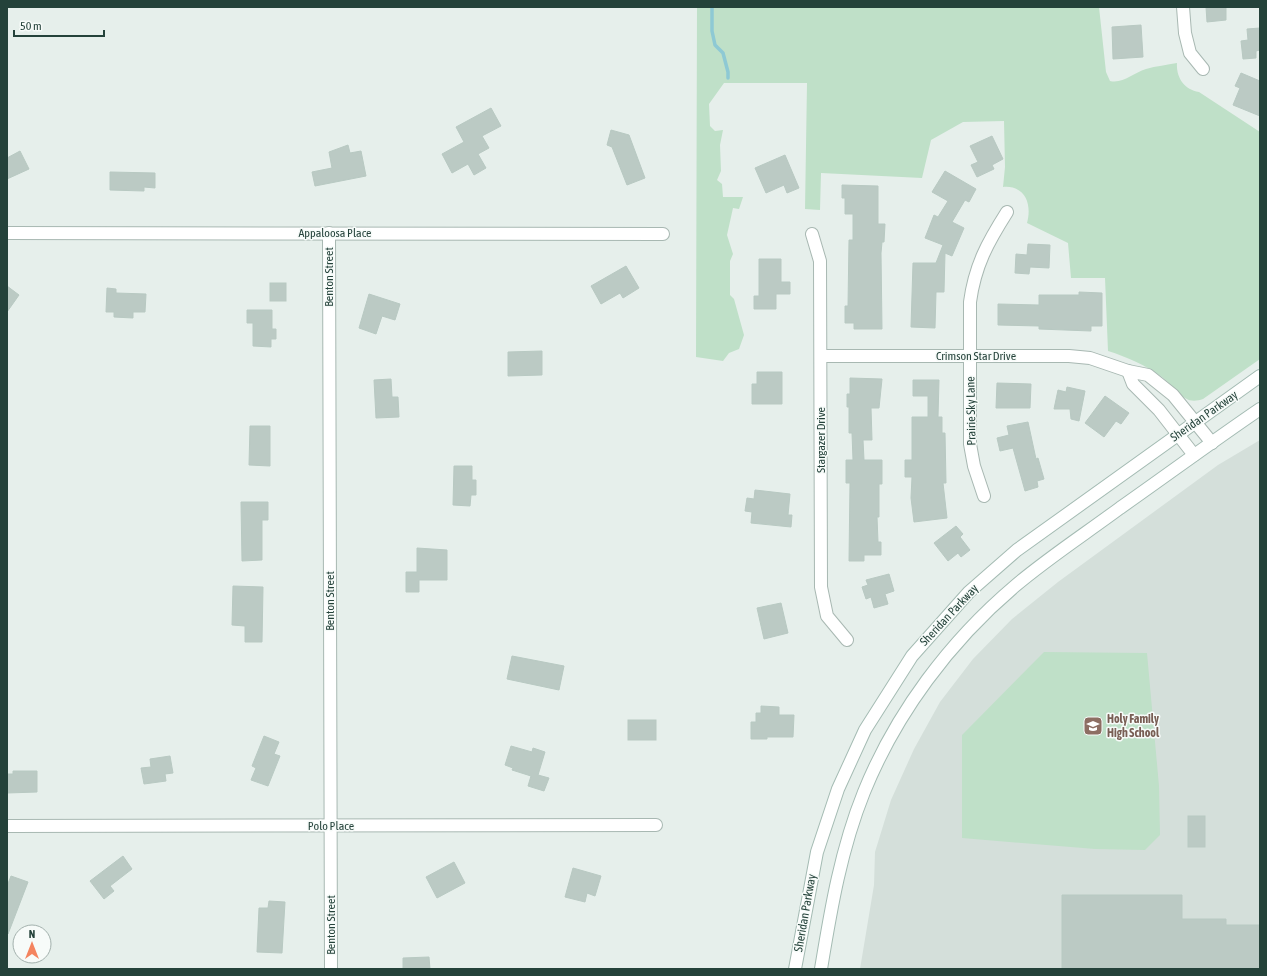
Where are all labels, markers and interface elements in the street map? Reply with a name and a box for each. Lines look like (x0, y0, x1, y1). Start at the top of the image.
scale bar (14, 12, 104, 38)
text: 50 m (20, 19, 42, 33)
street label: Appaloosa Place (298, 226, 372, 240)
street label: Benton Street (322, 247, 336, 307)
street label: Crimson Star Drive (936, 349, 1016, 363)
street label: Prairie Sky Lane (963, 376, 979, 446)
street label: Sheridan Parkway (1168, 388, 1240, 444)
street label: Stargazer Drive (814, 407, 828, 473)
street label: Benton Street (323, 571, 337, 631)
street label: Sheridan Parkway (917, 581, 981, 649)
place label: Holy Family High School (1107, 712, 1160, 740)
school or university icon: Holy Family High School (1082, 715, 1104, 737)
street label: Polo Place (308, 819, 354, 833)
street label: Sheridan Parkway (791, 873, 819, 953)
street label: Benton Street (324, 895, 338, 955)
north arrow (12, 924, 52, 964)
text: N (29, 928, 35, 940)

